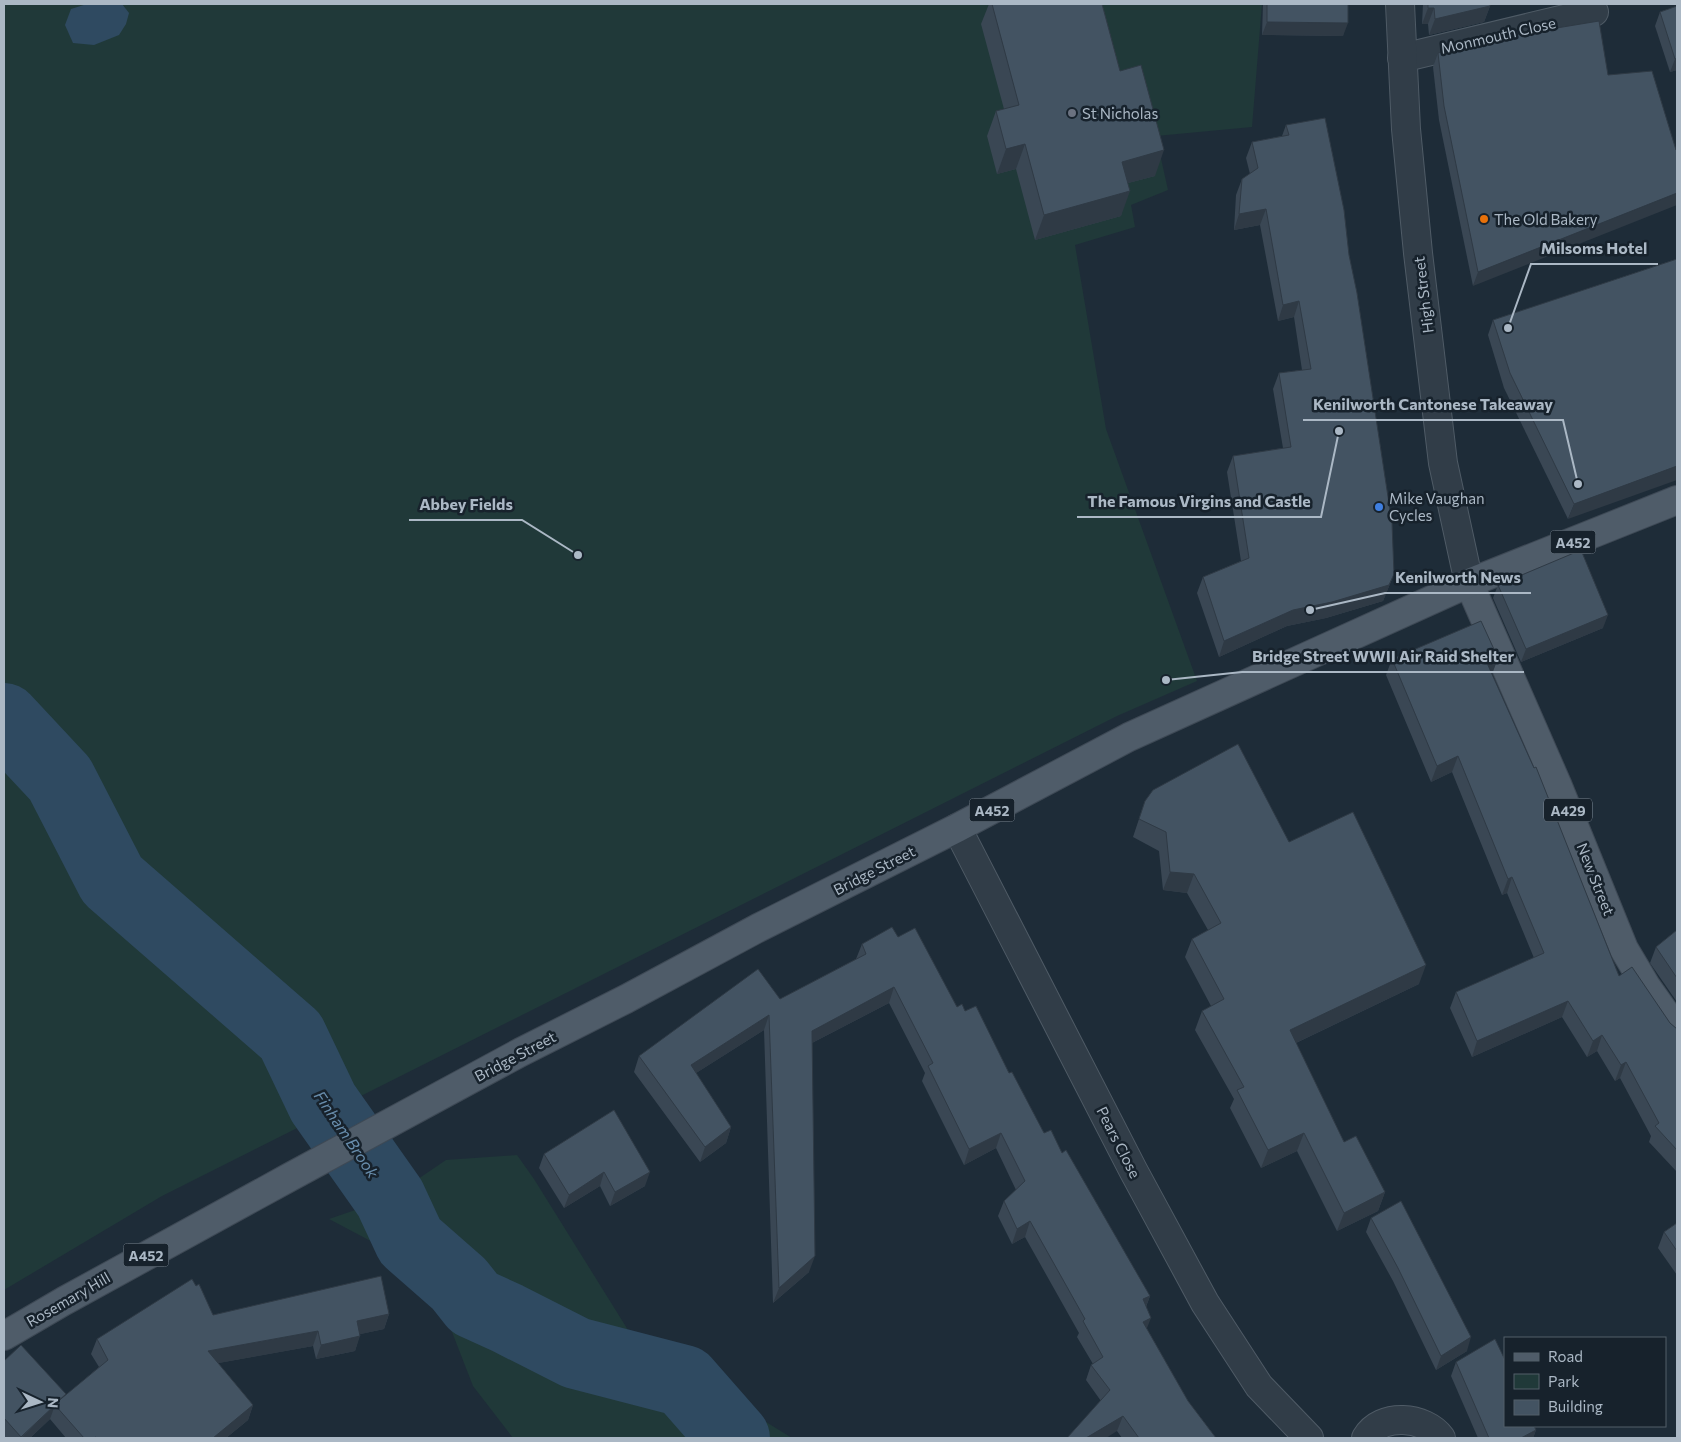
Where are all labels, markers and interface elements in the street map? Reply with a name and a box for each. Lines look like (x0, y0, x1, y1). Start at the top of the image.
street label: Monmouth Close (1439, 13, 1557, 57)
place label: St Nicholas (1082, 104, 1158, 122)
marker: St Nicholas (1066, 107, 1078, 119)
place label: The Old Bakery (1494, 210, 1598, 228)
marker: The Old Bakery (1478, 213, 1490, 225)
callout: Milsoms Hotel (1531, 233, 1658, 264)
text: Milsoms Hotel (1541, 238, 1647, 257)
street label: High Street (1409, 256, 1437, 334)
callout: Kenilworth Cantonese Takeaway (1303, 389, 1563, 420)
text: Kenilworth Cantonese Takeaway (1313, 394, 1553, 413)
callout: The Famous Virgins and Castle (1077, 486, 1321, 517)
callout: Abbey Fields (409, 489, 522, 520)
place label: Mike Vaughan Cycles (1389, 489, 1485, 524)
text: The Famous Virgins and Castle (1087, 491, 1311, 510)
text: Abbey Fields (419, 494, 513, 513)
marker: Mike Vaughan Cycles (1373, 501, 1385, 513)
road number: A452 (1550, 530, 1596, 554)
callout: Kenilworth News (1385, 562, 1531, 593)
text: Kenilworth News (1395, 567, 1521, 586)
callout: Bridge Street WWII Air Raid Shelter (1242, 641, 1524, 672)
text: Bridge Street WWII Air Raid Shelter (1252, 646, 1514, 665)
road number: A452 (970, 798, 1014, 822)
road number: A429 (1544, 798, 1592, 822)
street label: New Street (1573, 840, 1619, 918)
street label: Bridge Street (830, 842, 918, 898)
street label: Bridge Street (471, 1027, 559, 1085)
water label: Finham Brook (311, 1087, 383, 1182)
street label: Pears Close (1093, 1103, 1145, 1181)
road number: A452 (124, 1244, 168, 1266)
street label: Rosemary Hill (23, 1268, 113, 1330)
legend (1504, 1337, 1666, 1427)
text: Road (1548, 1347, 1583, 1365)
text: Park (1548, 1372, 1579, 1390)
north arrow (15, 1377, 65, 1427)
text: N (45, 1397, 62, 1409)
text: Building (1548, 1397, 1603, 1415)

